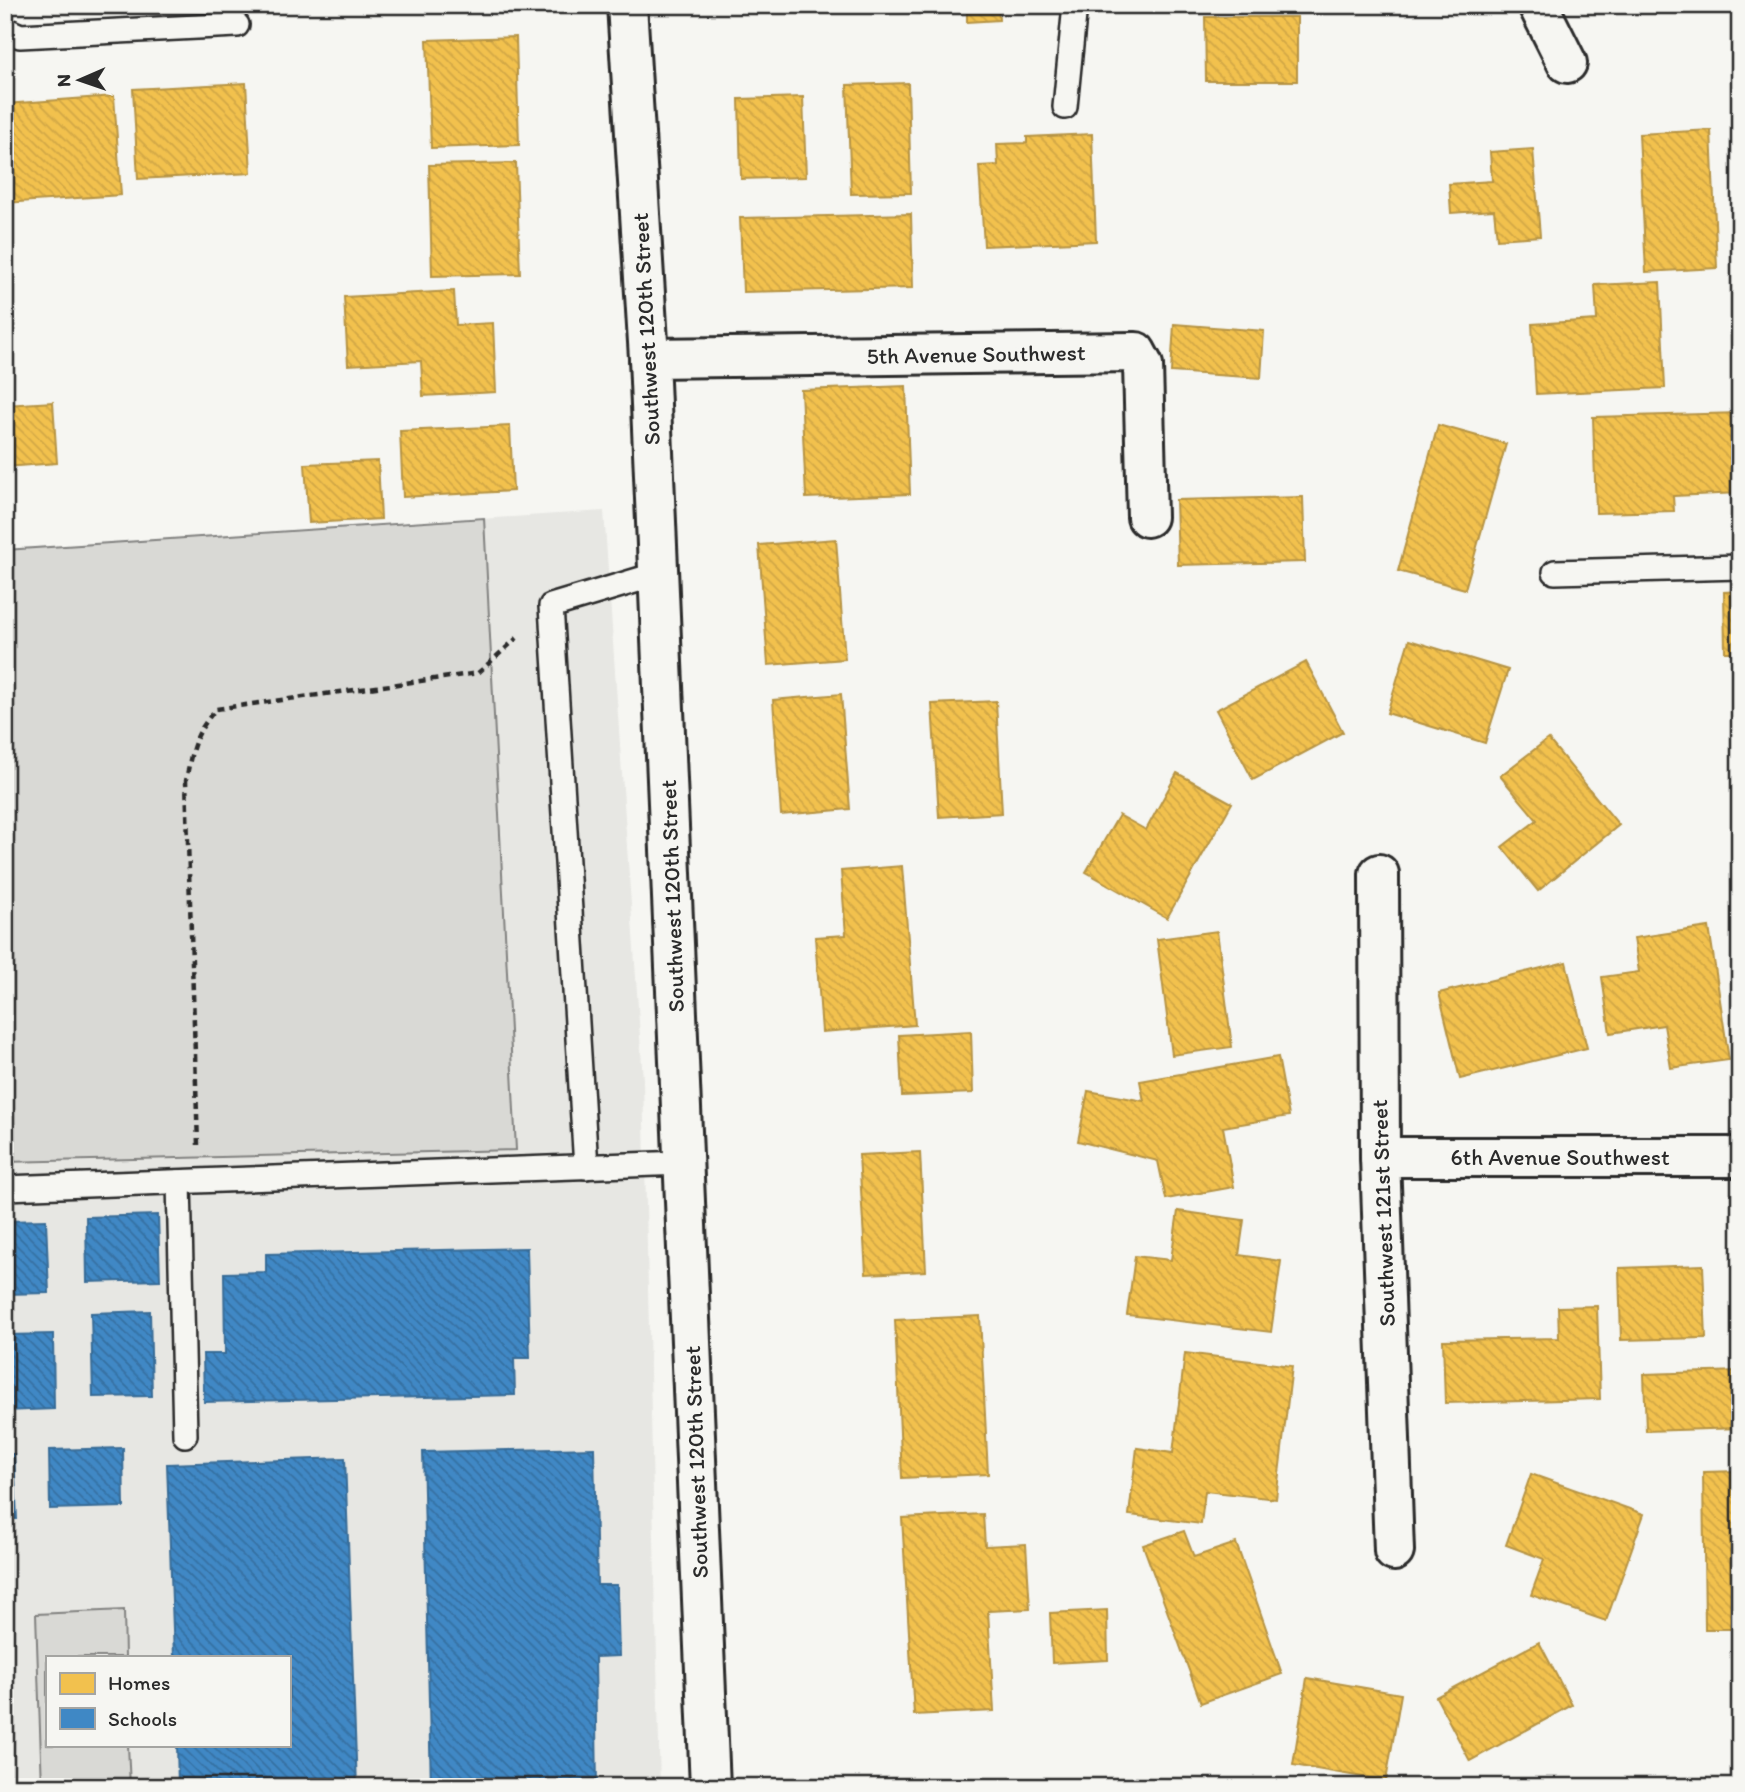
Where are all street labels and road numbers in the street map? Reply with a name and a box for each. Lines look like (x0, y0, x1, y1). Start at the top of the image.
street label: Southwest 120th Street (626, 212, 666, 446)
street label: 5th Avenue Southwest (866, 338, 1086, 370)
street label: Southwest 120th Street (654, 779, 690, 1013)
street label: Southwest 121st Street (1365, 1099, 1401, 1327)
street label: 6th Avenue Southwest (1450, 1143, 1670, 1171)
street label: Southwest 120th Street (678, 1345, 714, 1579)

